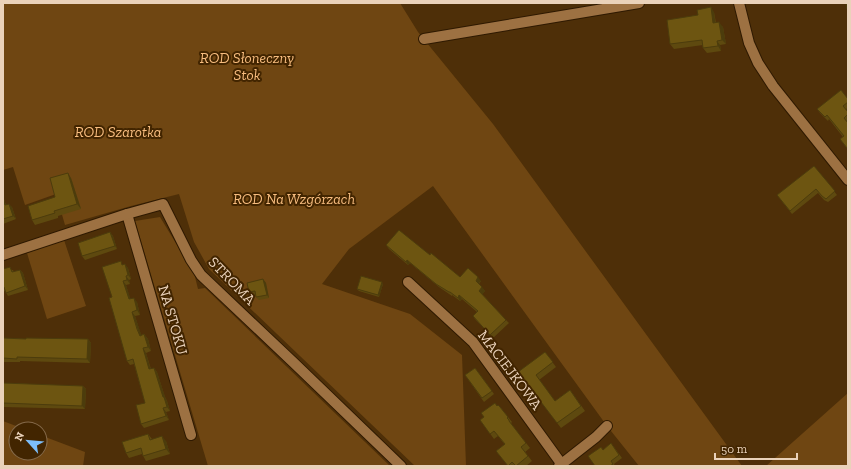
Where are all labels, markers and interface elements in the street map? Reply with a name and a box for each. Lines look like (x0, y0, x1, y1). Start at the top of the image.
park label: ROD Słoneczny Stok (200, 49, 294, 84)
park label: ROD Szarotka (75, 123, 161, 141)
park label: ROD Na Wzgórzach (233, 190, 355, 208)
street label: STROMA (205, 253, 260, 309)
street label: NA STOKU (154, 283, 192, 357)
street label: MACIEJKOWA (474, 326, 546, 414)
north arrow (8, 421, 48, 461)
text: N (12, 429, 28, 443)
scale bar (715, 435, 797, 461)
text: 50 m (721, 442, 748, 456)

